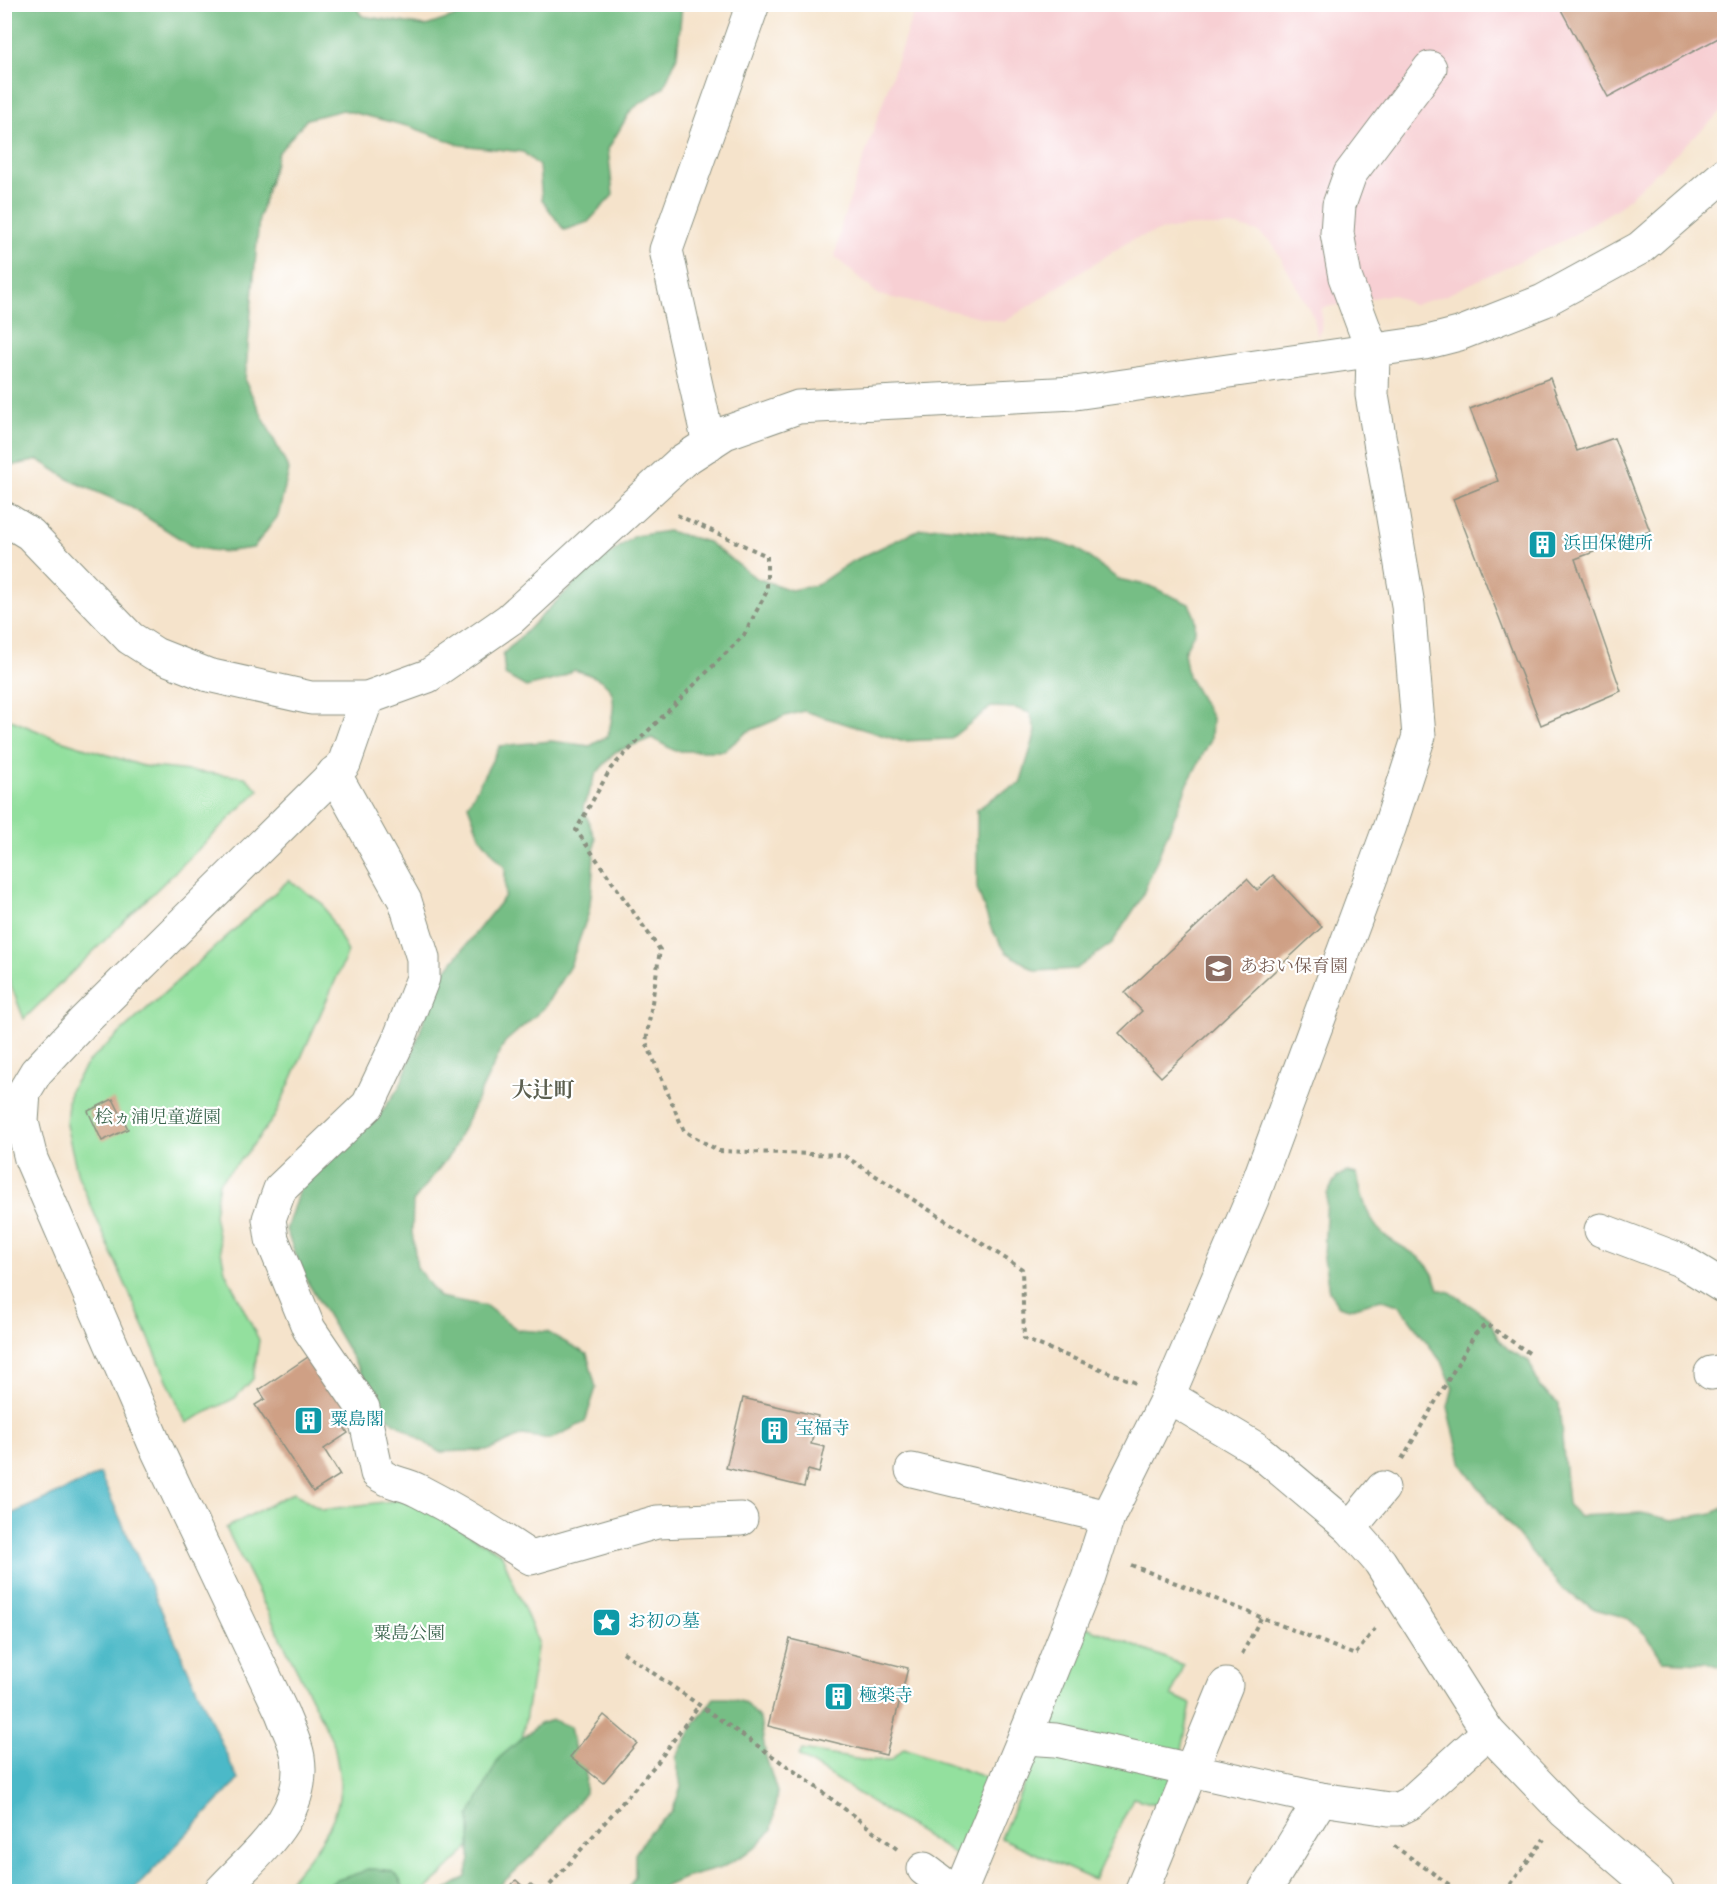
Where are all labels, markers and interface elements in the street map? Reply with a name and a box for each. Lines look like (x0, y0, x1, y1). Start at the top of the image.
building icon: 浜田保健所 (1526, 529, 1558, 561)
place label: 浜田保健所 (1563, 532, 1653, 558)
school or university icon: あおい保育園 (1203, 952, 1235, 984)
place label: あおい保育園 (1240, 955, 1348, 981)
district label: 大辻町 (512, 1077, 575, 1107)
park label: 桧ヵ浦児童遊園 (95, 1106, 221, 1132)
building icon: 粟島閣 (293, 1405, 325, 1437)
place label: 粟島閣 (330, 1408, 384, 1434)
building icon: 宝福寺 (759, 1414, 791, 1446)
place label: 宝福寺 (796, 1417, 850, 1443)
place icon: お初の墓 (591, 1607, 623, 1639)
place label: お初の墓 (628, 1610, 700, 1636)
park label: 粟島公園 (373, 1622, 445, 1648)
building icon: 極楽寺 (822, 1681, 854, 1713)
place label: 極楽寺 (859, 1684, 913, 1710)

